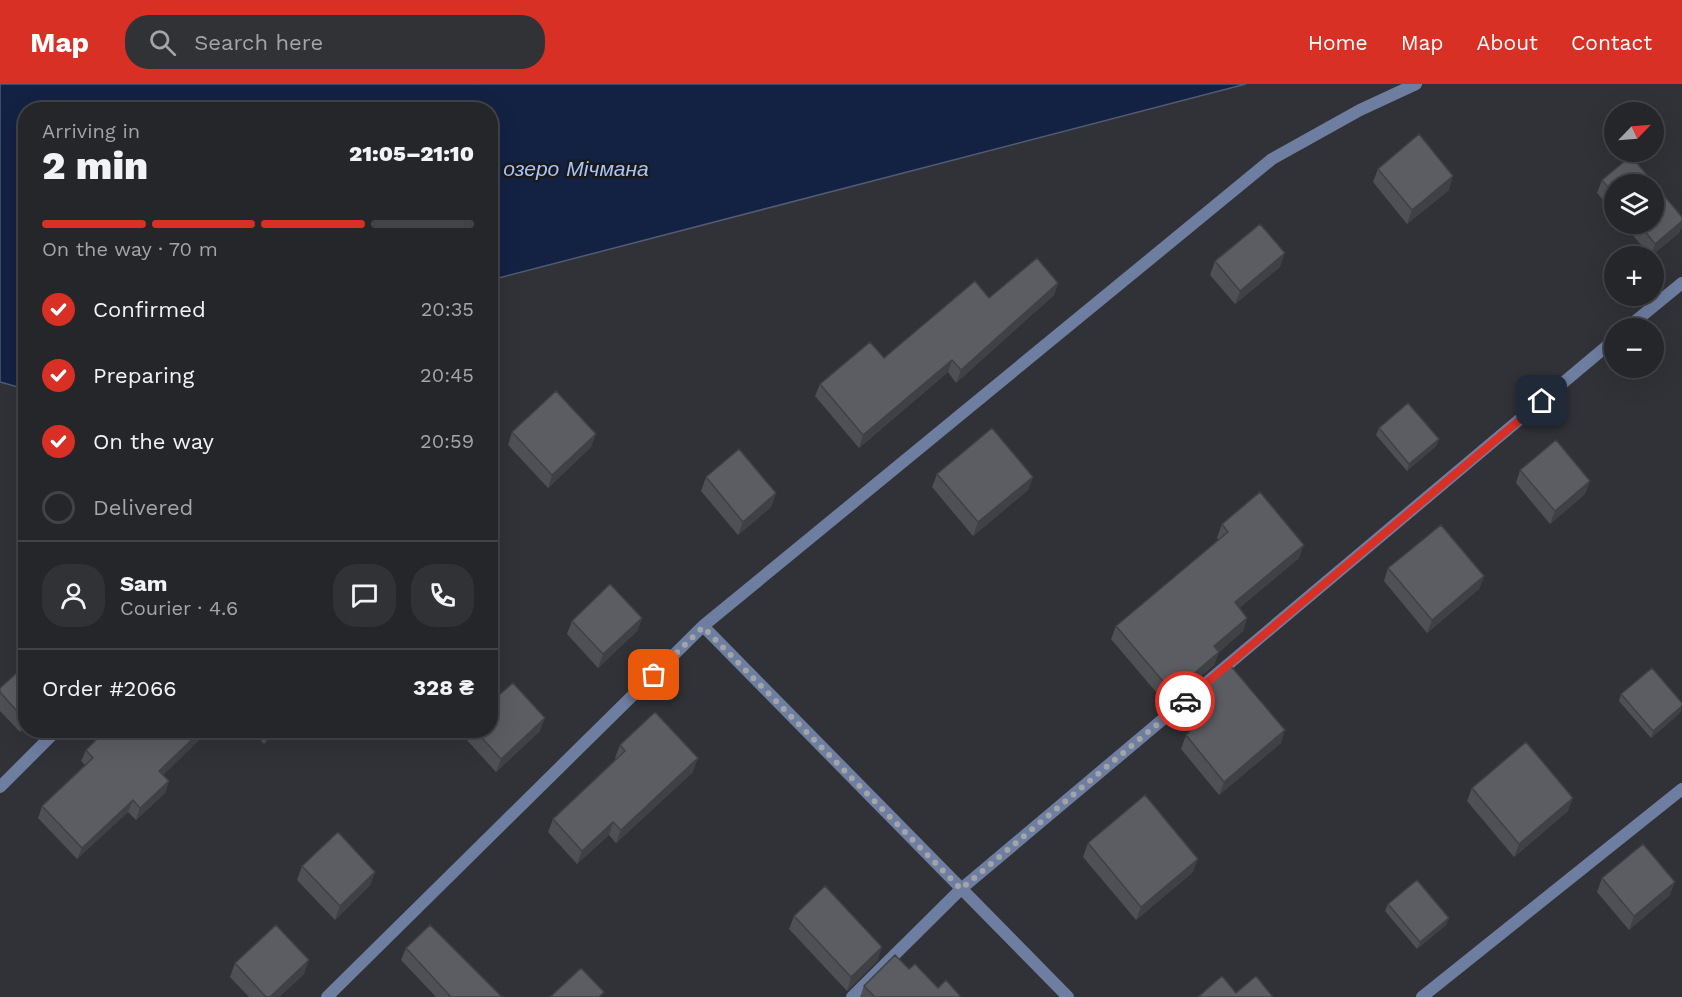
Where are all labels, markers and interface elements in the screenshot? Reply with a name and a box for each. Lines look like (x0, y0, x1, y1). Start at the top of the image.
search box (125, 15, 545, 69)
text: Map (30, 26, 89, 59)
icon: search (146, 26, 179, 59)
text: Search here (194, 30, 323, 55)
text: Home (1308, 30, 1368, 55)
text: Map (1401, 30, 1444, 55)
text: About (1477, 30, 1538, 55)
text: Contact (1571, 30, 1652, 55)
north arrow (1604, 102, 1664, 162)
map controls (1604, 102, 1664, 378)
text: Arriving in (42, 119, 140, 143)
text: 21:05–21:10 (349, 141, 474, 166)
text: 2 min (42, 143, 148, 188)
water label: озеро Мічмана (503, 156, 649, 181)
button: layers (1604, 174, 1664, 234)
text: On the way · 70 m (42, 237, 218, 261)
button: + (1604, 246, 1664, 306)
icon: check (42, 293, 75, 326)
text: Confirmed (93, 297, 206, 322)
text: 20:35 (421, 297, 474, 321)
button: − (1604, 318, 1664, 378)
icon: check (42, 359, 75, 392)
text: Preparing (93, 363, 194, 388)
text: 20:45 (420, 363, 474, 387)
pin (1516, 375, 1567, 426)
icon: home (1525, 384, 1558, 417)
icon: check (42, 425, 75, 458)
text: On the way (93, 429, 214, 454)
text: 20:59 (420, 429, 474, 453)
text: Delivered (93, 495, 193, 520)
button: person (42, 564, 105, 627)
button: chat (333, 564, 396, 627)
button: phone (411, 564, 474, 627)
text: Sam (120, 571, 168, 596)
text: Courier · 4.6 (120, 596, 238, 620)
pin (628, 649, 679, 700)
icon: bag (637, 658, 670, 691)
courier (1155, 671, 1215, 731)
text: 328 ₴ (413, 675, 474, 700)
text: Order #2066 (42, 676, 177, 701)
icon: car (1169, 685, 1202, 718)

